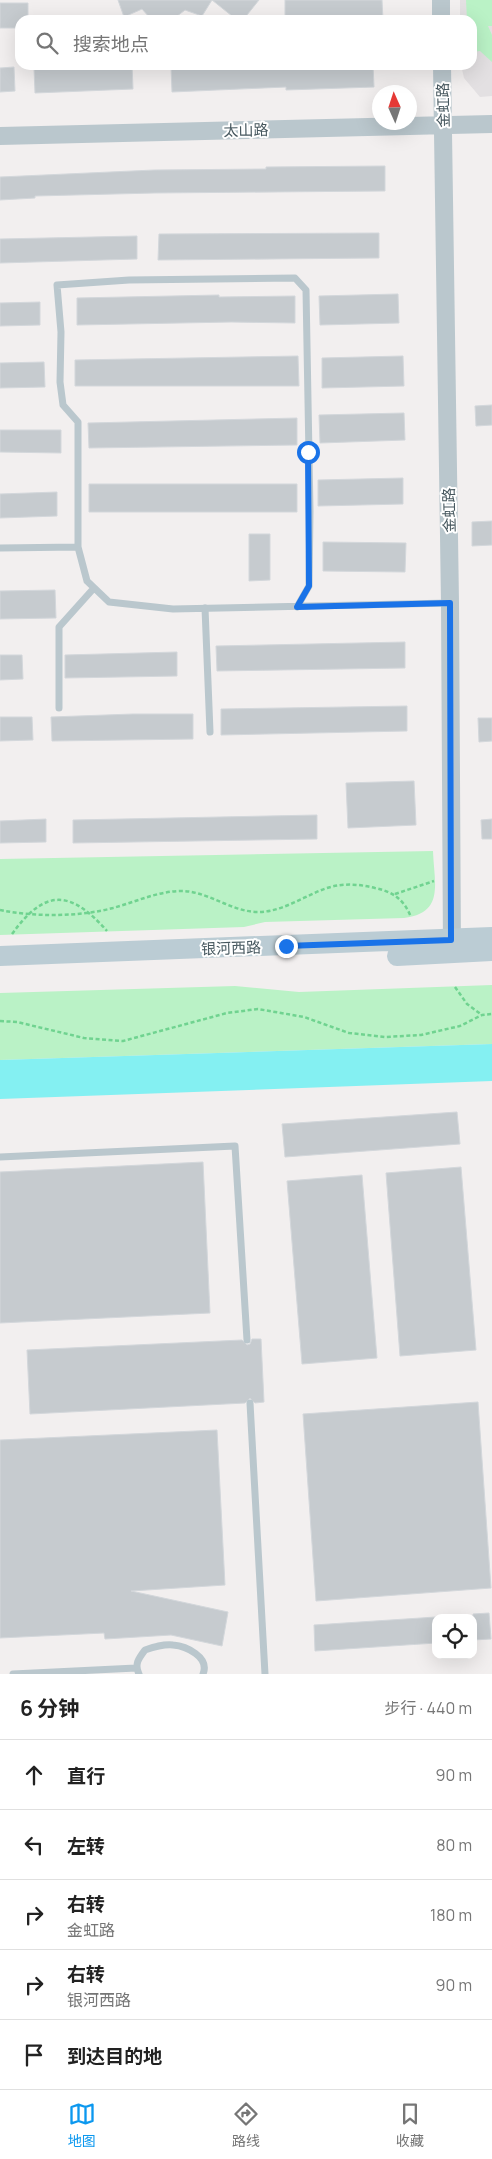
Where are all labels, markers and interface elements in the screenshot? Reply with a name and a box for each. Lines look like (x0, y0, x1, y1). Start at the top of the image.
search box (15, 15, 477, 70)
icon: search (33, 29, 61, 57)
text: 搜索地点 (73, 31, 149, 57)
street label: 金虹路 (432, 82, 454, 128)
north arrow (372, 85, 417, 130)
street label: 太山路 (223, 119, 269, 141)
route start (297, 441, 320, 464)
street label: 金虹路 (438, 487, 460, 533)
route end (275, 935, 298, 958)
street label: 银河西路 (201, 936, 261, 960)
map controls (432, 1614, 477, 1659)
button: locate (432, 1614, 477, 1659)
text: 6 分钟 (20, 1694, 79, 1722)
text: 步行 · 440 m (384, 1697, 472, 1719)
icon: ahead (20, 1761, 48, 1789)
text: 直行 (67, 1763, 105, 1789)
text: 90 m (436, 1764, 472, 1786)
icon: left (20, 1831, 48, 1859)
text: 左转 (67, 1833, 105, 1859)
text: 80 m (436, 1834, 472, 1856)
text: 右转 (67, 1891, 105, 1917)
icon: right (20, 1901, 48, 1929)
text: 180 m (430, 1904, 472, 1926)
text: 金虹路 (67, 1919, 115, 1941)
text: 右转 (67, 1961, 105, 1987)
icon: right (20, 1971, 48, 1999)
text: 90 m (436, 1974, 472, 1996)
text: 银河西路 (67, 1989, 131, 2011)
icon: arrive (20, 2041, 48, 2069)
text: 到达目的地 (67, 2043, 162, 2069)
tab: 地图 (68, 2100, 96, 2150)
tab: 路线 (232, 2100, 260, 2150)
tab: 收藏 (396, 2100, 424, 2150)

